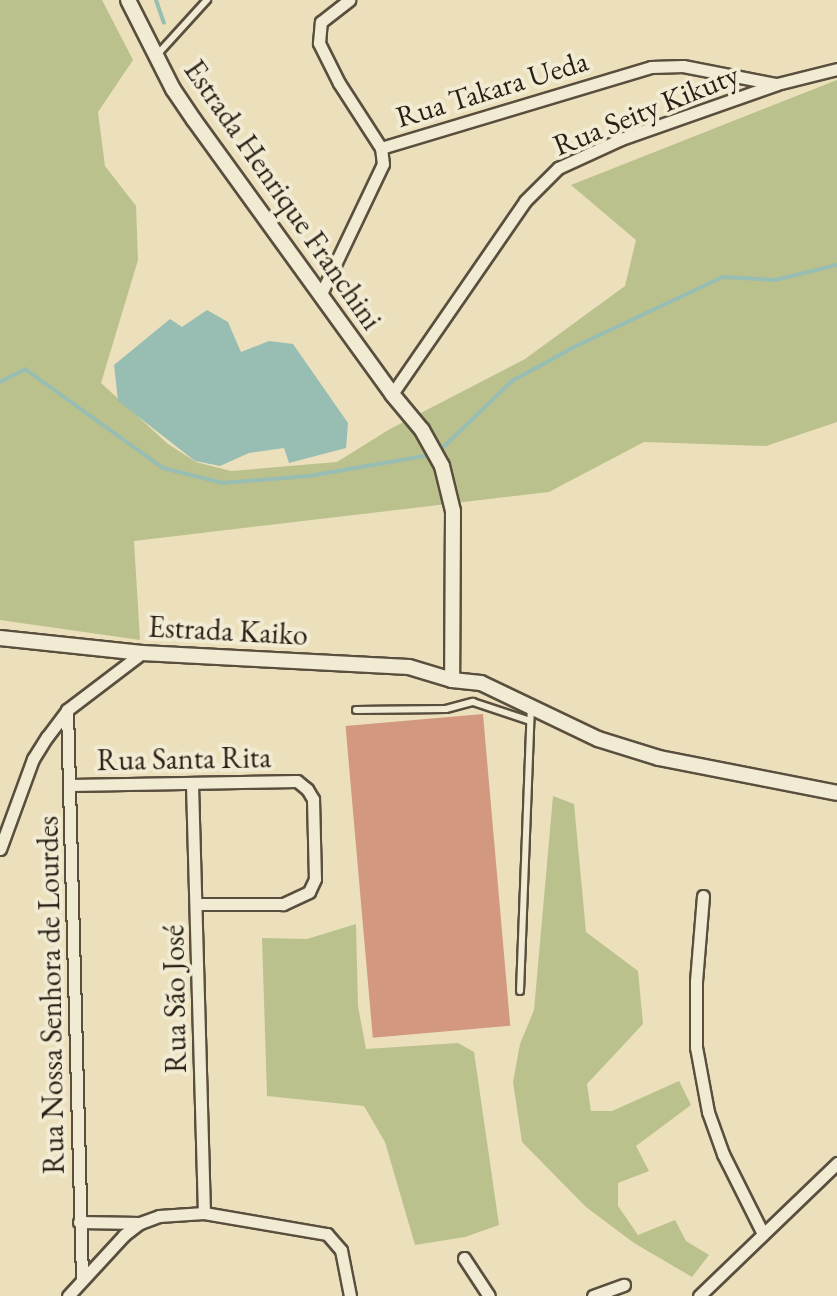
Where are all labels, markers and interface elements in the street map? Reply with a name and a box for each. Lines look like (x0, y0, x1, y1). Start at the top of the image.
street label: Rua Takara Ueda (392, 43, 592, 135)
street label: Estrada Henrique Franchini (176, 53, 390, 337)
street label: Rua Seity Kikuty (548, 56, 744, 164)
street label: Estrada Kaiko (147, 609, 309, 653)
street label: Rua Santa Rita (96, 739, 272, 779)
street label: Rua Nossa Senhora de Lourdes (30, 815, 72, 1175)
street label: Rua São José (156, 925, 194, 1073)

